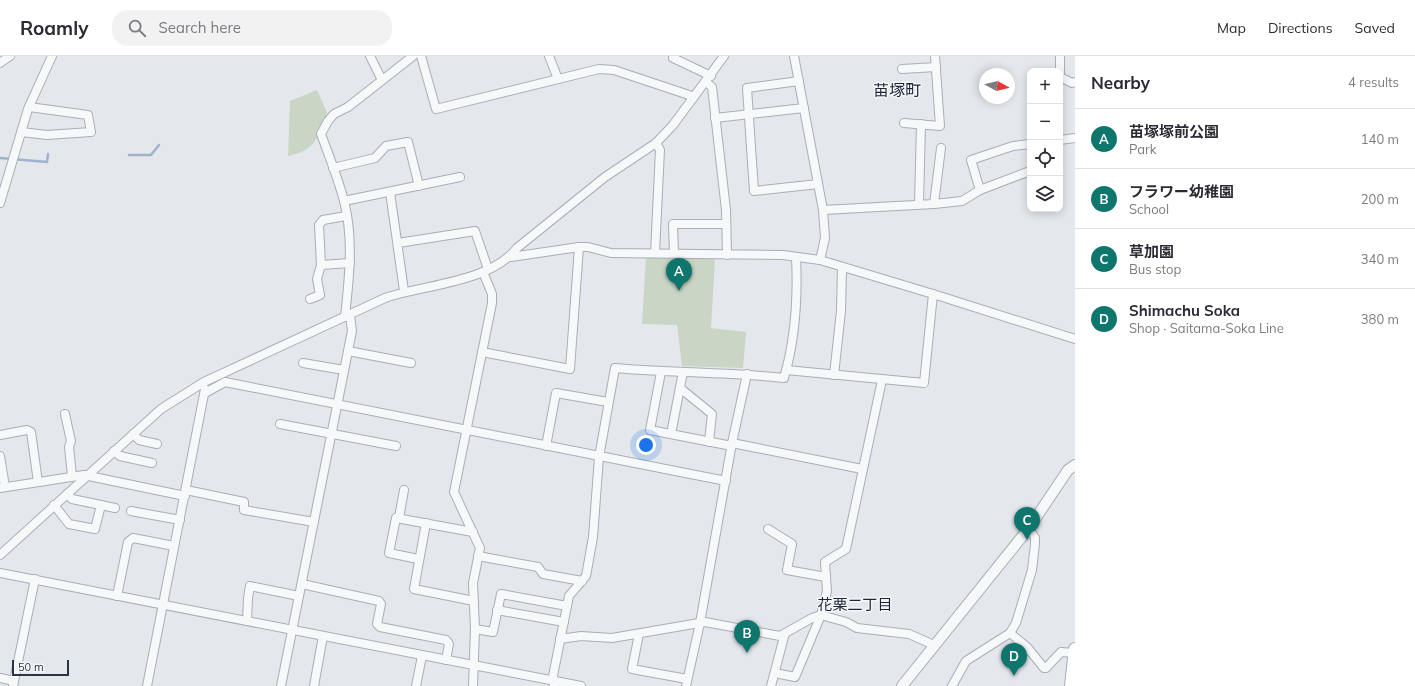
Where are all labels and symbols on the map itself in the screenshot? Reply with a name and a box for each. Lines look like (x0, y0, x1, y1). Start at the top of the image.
north arrow (979, 68, 1015, 104)
district label: 苗塚町 (873, 80, 921, 100)
pin: A (666, 258, 692, 291)
your location (636, 435, 656, 455)
pin: C (1014, 507, 1040, 540)
district label: 花栗二丁目 (817, 595, 893, 614)
pin: B (734, 620, 760, 653)
pin: D (1001, 643, 1027, 676)
scale bar (12, 658, 69, 677)

